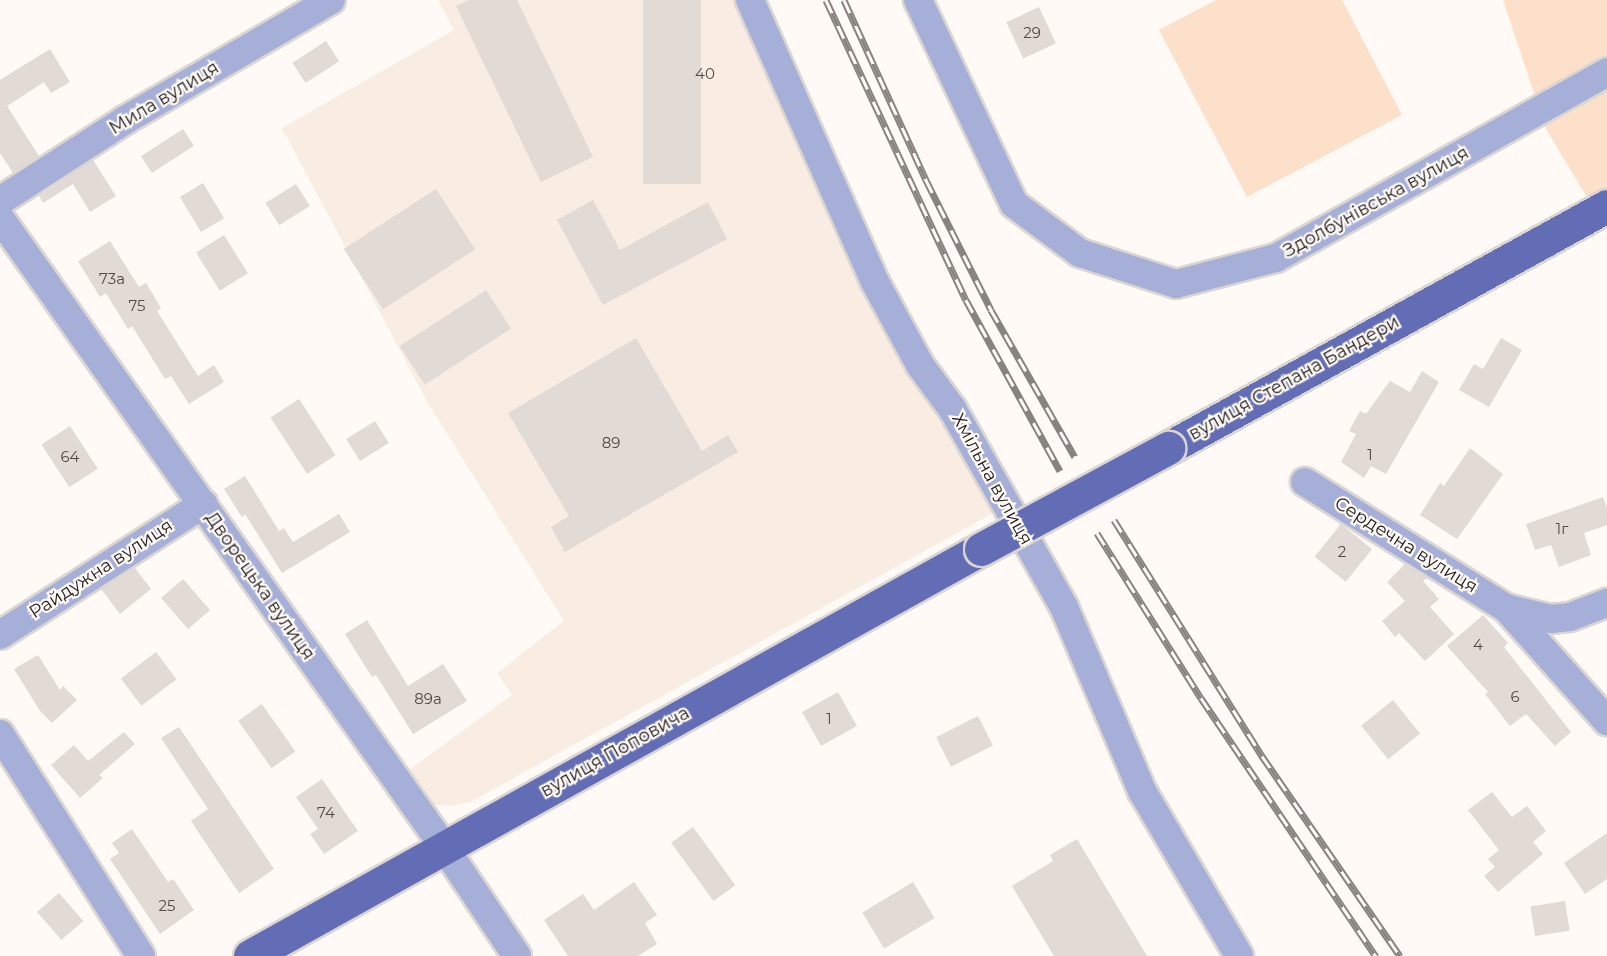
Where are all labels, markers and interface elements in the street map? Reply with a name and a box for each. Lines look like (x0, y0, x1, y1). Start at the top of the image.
house number: 29 (1023, 24, 1041, 42)
street label: Мила вулиця (105, 57, 223, 139)
house number: 40 (695, 65, 715, 83)
street label: Здолбунівська вулиця (1280, 142, 1472, 262)
house number: 73а (99, 270, 125, 288)
house number: 75 (128, 297, 146, 315)
street label: вулиця Степана Бандери (1185, 311, 1403, 445)
street label: Хмільна вулиця (947, 409, 1037, 549)
house number: 89 (602, 434, 620, 452)
house number: 1 (1367, 446, 1373, 464)
house number: 64 (60, 448, 80, 466)
street label: Сердечна вулиця (1331, 492, 1481, 598)
street label: Дворецька вулиця (201, 508, 319, 664)
street label: Райдужна вулиця (25, 515, 177, 623)
house number: 1г (1556, 520, 1568, 538)
house number: 2 (1338, 543, 1346, 561)
house number: 4 (1473, 636, 1483, 654)
house number: 6 (1510, 688, 1520, 706)
house number: 89а (414, 690, 442, 708)
street label: вулиця Поповича (537, 702, 693, 802)
house number: 1 (826, 710, 832, 728)
house number: 74 (317, 804, 335, 822)
house number: 25 (158, 897, 176, 915)

